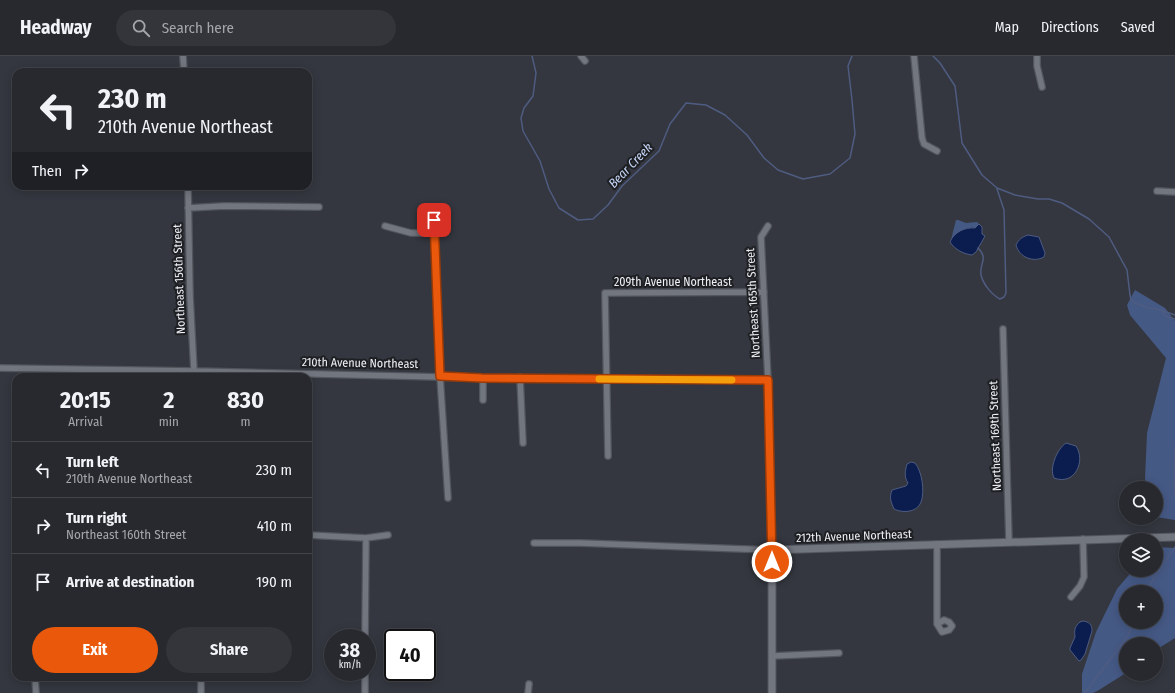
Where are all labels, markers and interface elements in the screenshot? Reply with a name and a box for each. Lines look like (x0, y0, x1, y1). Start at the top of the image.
search box (116, 10, 396, 46)
text: Headway (20, 16, 92, 39)
icon: search (130, 17, 152, 39)
text: Search here (162, 19, 234, 37)
text: Map (995, 19, 1019, 36)
text: Directions (1041, 19, 1099, 36)
text: Saved (1121, 19, 1155, 36)
text: 230 m (98, 82, 167, 115)
icon: left (32, 84, 84, 136)
text: 210th Avenue Northeast (98, 116, 273, 138)
water label: Bear Creek (605, 139, 656, 191)
icon: right (70, 160, 92, 182)
text: Then (32, 162, 62, 180)
pin (417, 203, 451, 237)
icon: arrive (423, 209, 445, 231)
street label: Northeast 156th Street (170, 224, 188, 334)
street label: Northeast 165th Street (743, 248, 763, 358)
street label: 209th Avenue Northeast (614, 275, 732, 289)
street label: 210th Avenue Northeast (302, 355, 418, 371)
street label: Northeast 169th Street (986, 381, 1004, 491)
text: 20:15 (60, 386, 111, 414)
text: 2 (163, 386, 174, 414)
text: 830 (227, 386, 264, 414)
text: Arrival (68, 414, 103, 429)
text: min (159, 414, 179, 429)
text: m (240, 414, 250, 429)
text: Turn left (66, 453, 119, 471)
icon: left (32, 459, 54, 481)
text: 230 m (256, 461, 292, 479)
text: 210th Avenue Northeast (66, 471, 192, 486)
map controls (1119, 481, 1163, 681)
button: search (1119, 481, 1163, 525)
text: Turn right (66, 509, 127, 527)
icon: right (32, 515, 54, 537)
text: 410 m (257, 517, 292, 535)
text: Northeast 160th Street (66, 527, 186, 542)
street label: 212th Avenue Northeast (796, 527, 912, 545)
button: layers (1119, 533, 1163, 577)
position arrow (751, 541, 793, 583)
icon: arrive (32, 571, 54, 593)
text: Arrive at destination (66, 573, 194, 591)
text: 190 m (256, 573, 292, 591)
button: + (1119, 585, 1163, 629)
button: Exit (32, 627, 158, 673)
button: Share (166, 627, 292, 673)
speed limit sign: 40 (384, 629, 436, 681)
button: − (1119, 637, 1163, 681)
text: 38 (340, 638, 360, 662)
text: km/h (339, 659, 361, 671)

